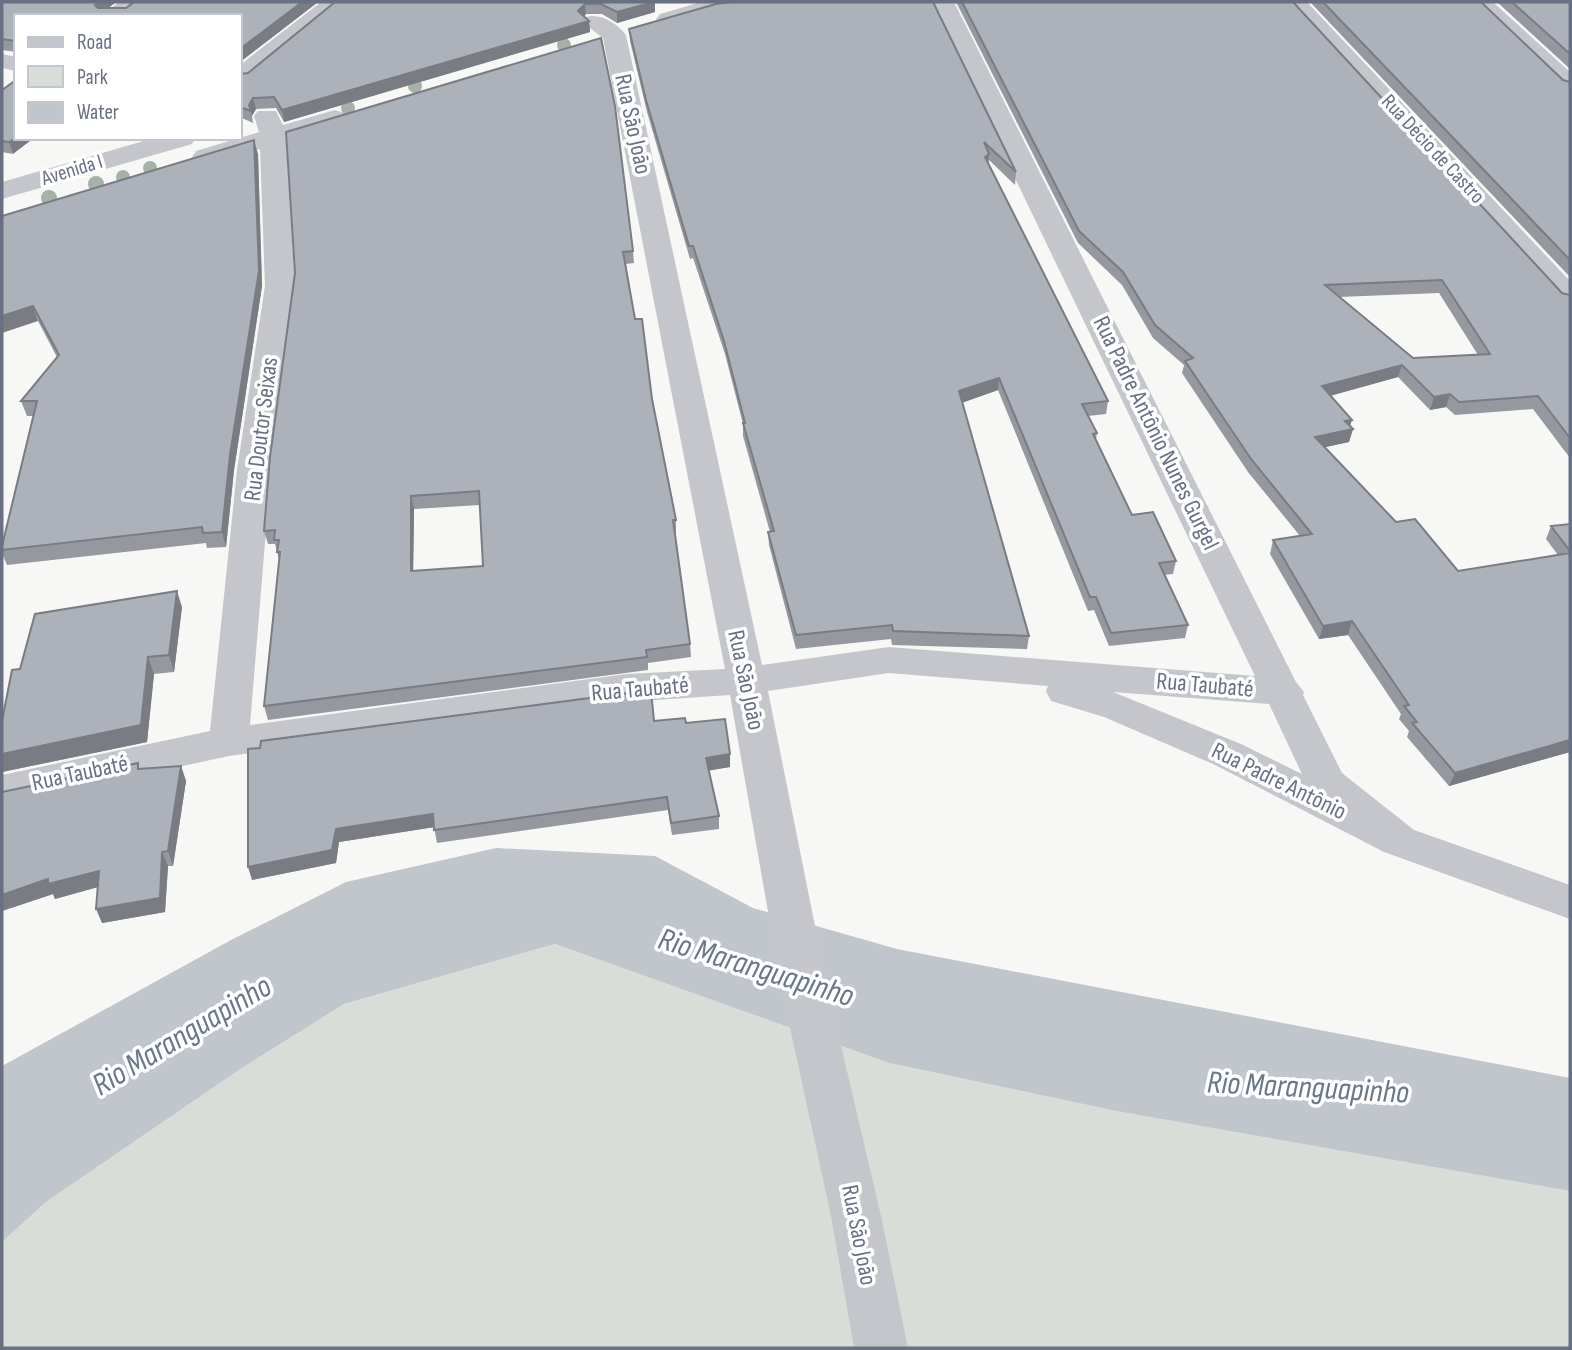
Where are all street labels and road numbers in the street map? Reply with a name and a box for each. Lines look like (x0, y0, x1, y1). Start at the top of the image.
street label: Rua São João (608, 71, 658, 177)
street label: Rua Décio de Castro (1376, 89, 1490, 209)
street label: Avenida I (38, 149, 106, 191)
street label: Rua Padre Antônio Nunes Gurgel (1087, 311, 1225, 555)
street label: Rua Doutor Seixas (238, 355, 284, 503)
street label: Rua São João (721, 627, 771, 733)
street label: Rua Taubaté (1155, 666, 1255, 704)
street label: Rua Taubaté (590, 670, 690, 708)
street label: Rua Padre Antônio (1207, 736, 1351, 826)
street label: Rua Taubaté (29, 749, 131, 797)
street label: Rua São João (835, 1182, 883, 1288)

